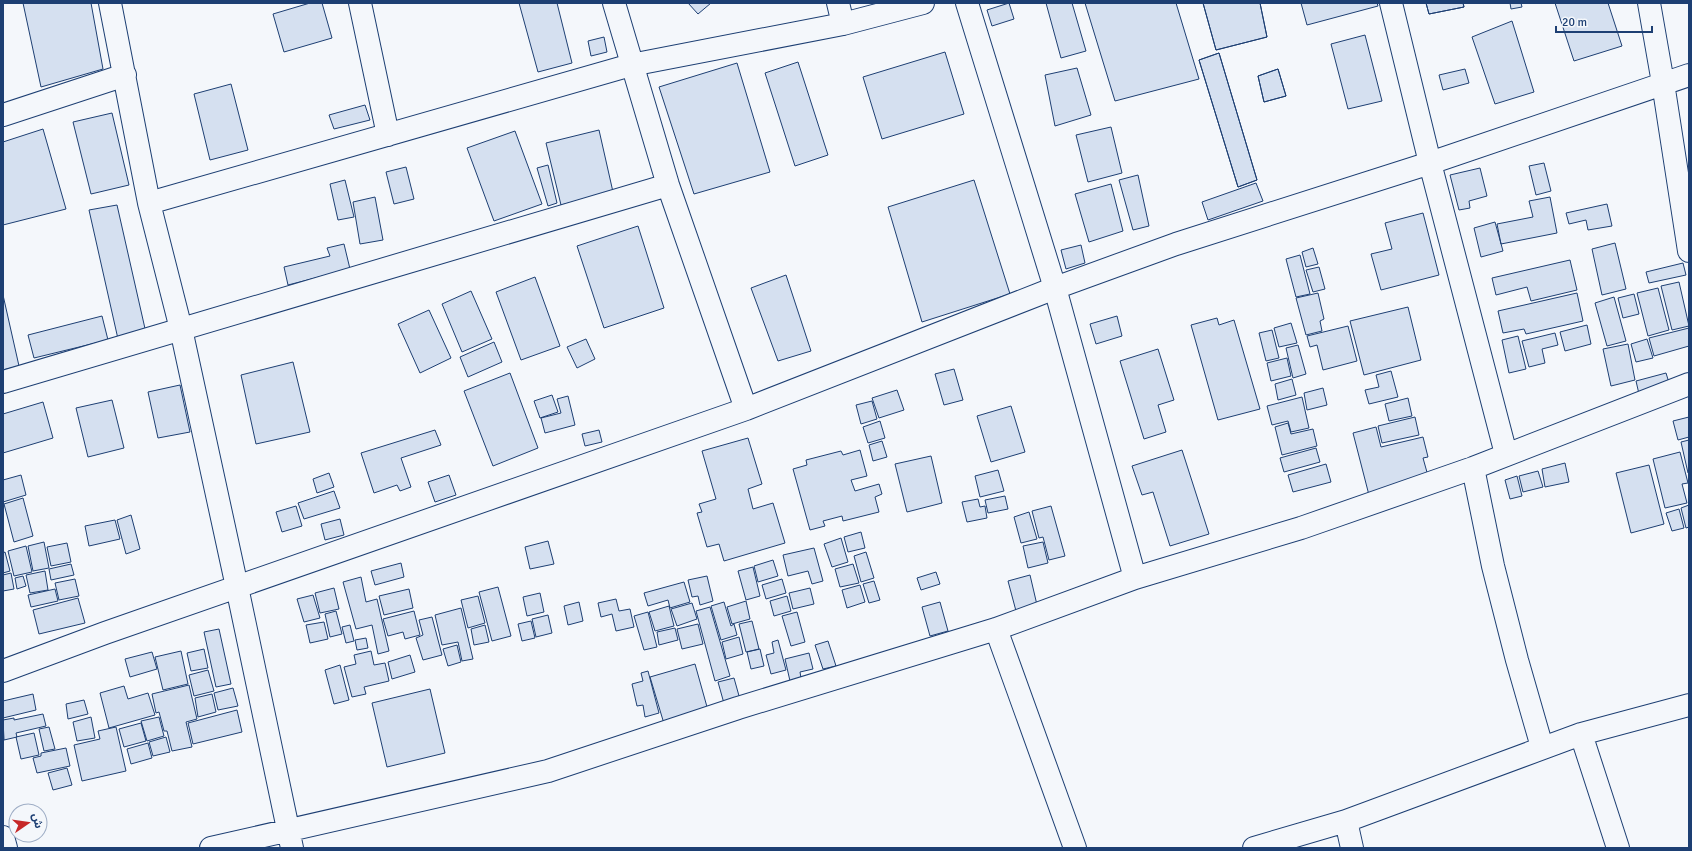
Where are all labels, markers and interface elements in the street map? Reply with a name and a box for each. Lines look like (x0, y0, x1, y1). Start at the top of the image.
scale bar (1556, 8, 1652, 34)
text: 20 m (1562, 15, 1587, 30)
north arrow (8, 803, 48, 843)
text: ش (29, 812, 45, 830)

